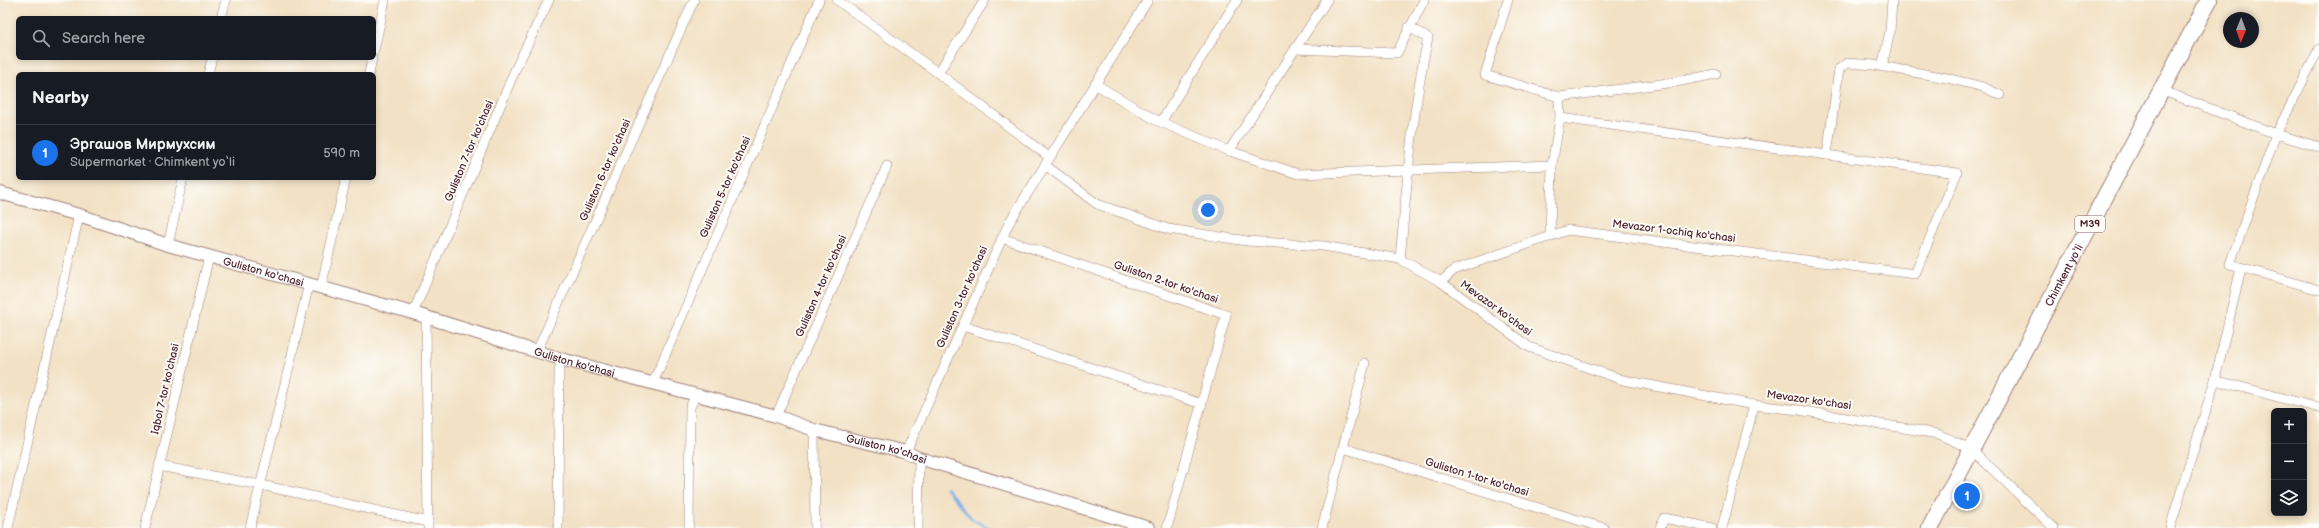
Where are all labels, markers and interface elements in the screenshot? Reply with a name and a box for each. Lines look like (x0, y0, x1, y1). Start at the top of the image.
north arrow (2223, 12, 2259, 48)
search box (16, 16, 376, 60)
icon: search (30, 27, 52, 49)
text: Search here (62, 29, 145, 48)
text: Nearby (32, 88, 89, 108)
street label: Guliston 7-tor ko'chasi (442, 99, 496, 203)
street label: Guliston 6-tor ko'chasi (577, 117, 633, 223)
street label: Guliston 5-tor ko'chasi (697, 134, 753, 240)
text: Эргашов Мирмухсим (70, 135, 216, 154)
text: 1 (42, 145, 48, 161)
text: 590 m (323, 145, 360, 161)
text: Supermarket · Chimkent yo‘li (70, 154, 235, 170)
your location (1198, 200, 1218, 220)
road number: M39 (2075, 216, 2105, 232)
street label: Mevazor 1-ochiq ko'chasi (1612, 217, 1736, 245)
street label: Guliston 4-tor ko'chasi (793, 233, 849, 339)
street label: Chimkent yo‘li (2042, 242, 2085, 308)
street label: Guliston 3-tor ko'chasi (934, 244, 990, 350)
street label: Guliston ko'chasi (222, 254, 305, 289)
street label: Guliston 2-tor ko'chasi (1112, 258, 1220, 306)
street label: Mevazor ko'chasi (1458, 278, 1534, 338)
street label: Iqbol 7-tor ko'chasi (148, 342, 182, 436)
street label: Guliston ko'chasi (533, 345, 616, 379)
street label: Mevazor ko'chasi (1766, 388, 1852, 412)
map controls (2271, 408, 2307, 516)
button: + (2271, 408, 2307, 444)
street label: Guliston ko'chasi (845, 431, 928, 466)
button: − (2271, 444, 2307, 480)
street label: Guliston 1-tor ko'chasi (1424, 455, 1530, 499)
button: layers (2271, 480, 2307, 516)
pin: 1 (1954, 481, 1980, 511)

